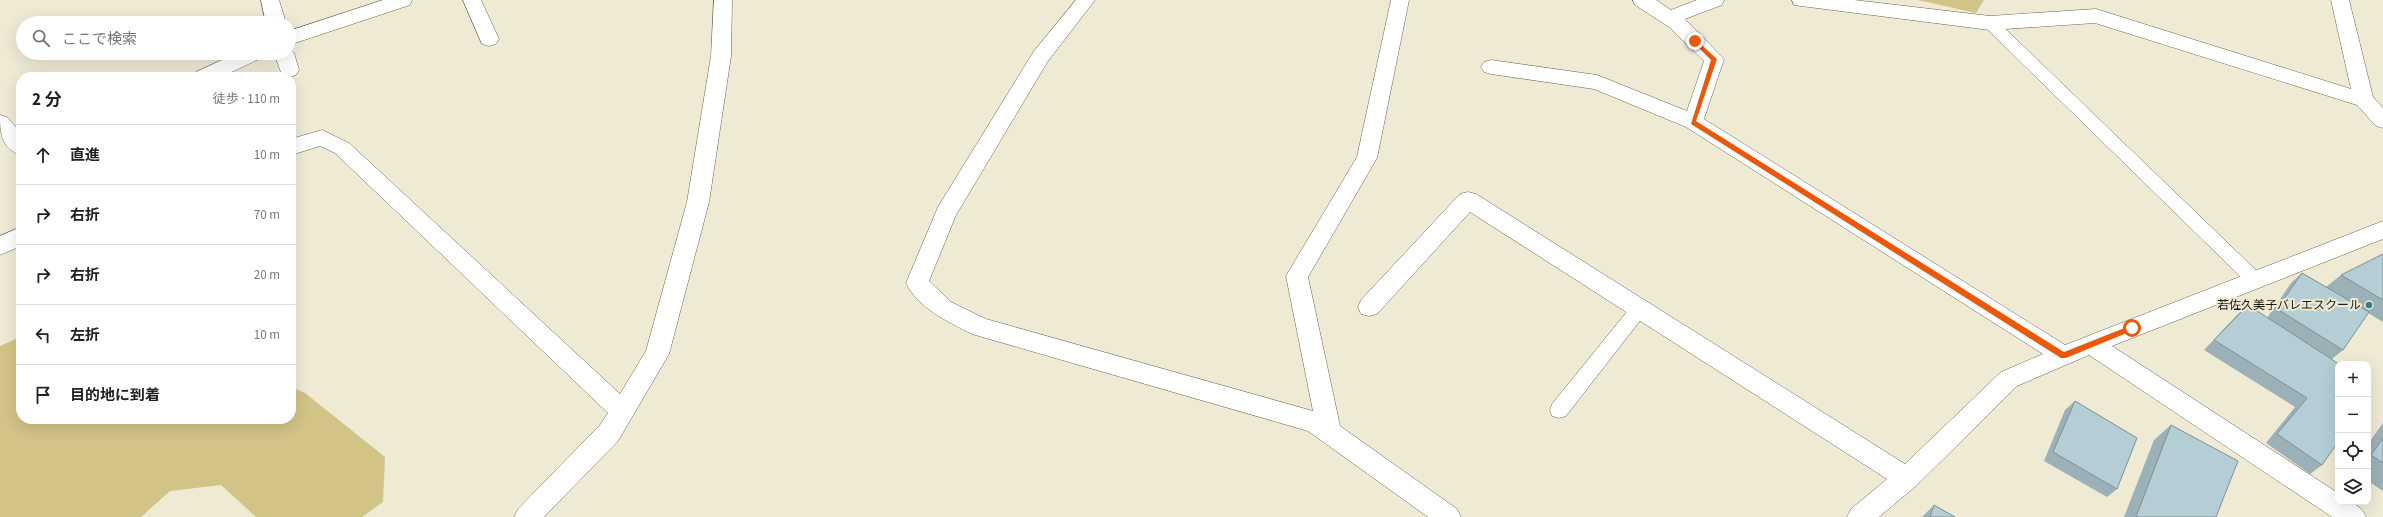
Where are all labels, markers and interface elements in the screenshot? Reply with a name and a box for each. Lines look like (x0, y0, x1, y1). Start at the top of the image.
search box (16, 16, 296, 60)
icon: search (30, 27, 52, 49)
text: ここで検索 (62, 29, 137, 50)
route end (1686, 32, 1704, 50)
text: 2 分 (32, 88, 61, 112)
text: 徒歩 · 110 m (213, 90, 280, 108)
icon: ahead (32, 144, 54, 166)
text: 直進 (70, 145, 100, 166)
text: 10 m (254, 146, 280, 164)
icon: right (32, 204, 54, 226)
text: 右折 (70, 205, 100, 226)
text: 70 m (254, 206, 280, 224)
icon: right (32, 264, 54, 286)
text: 右折 (70, 265, 100, 286)
text: 20 m (254, 266, 280, 284)
place label: 若佐久美子バレエスクール (2217, 297, 2361, 314)
marker: 若佐久美子バレエスクール (2364, 300, 2374, 310)
route start (2123, 319, 2141, 337)
icon: left (32, 324, 54, 346)
text: 左折 (70, 325, 100, 346)
text: 10 m (254, 326, 280, 344)
map controls (2335, 361, 2371, 505)
button: + (2335, 361, 2371, 397)
icon: arrive (32, 384, 54, 406)
text: 目的地に到着 (70, 385, 160, 406)
button: − (2335, 397, 2371, 433)
button: locate (2335, 433, 2371, 469)
button: layers (2335, 469, 2371, 505)

